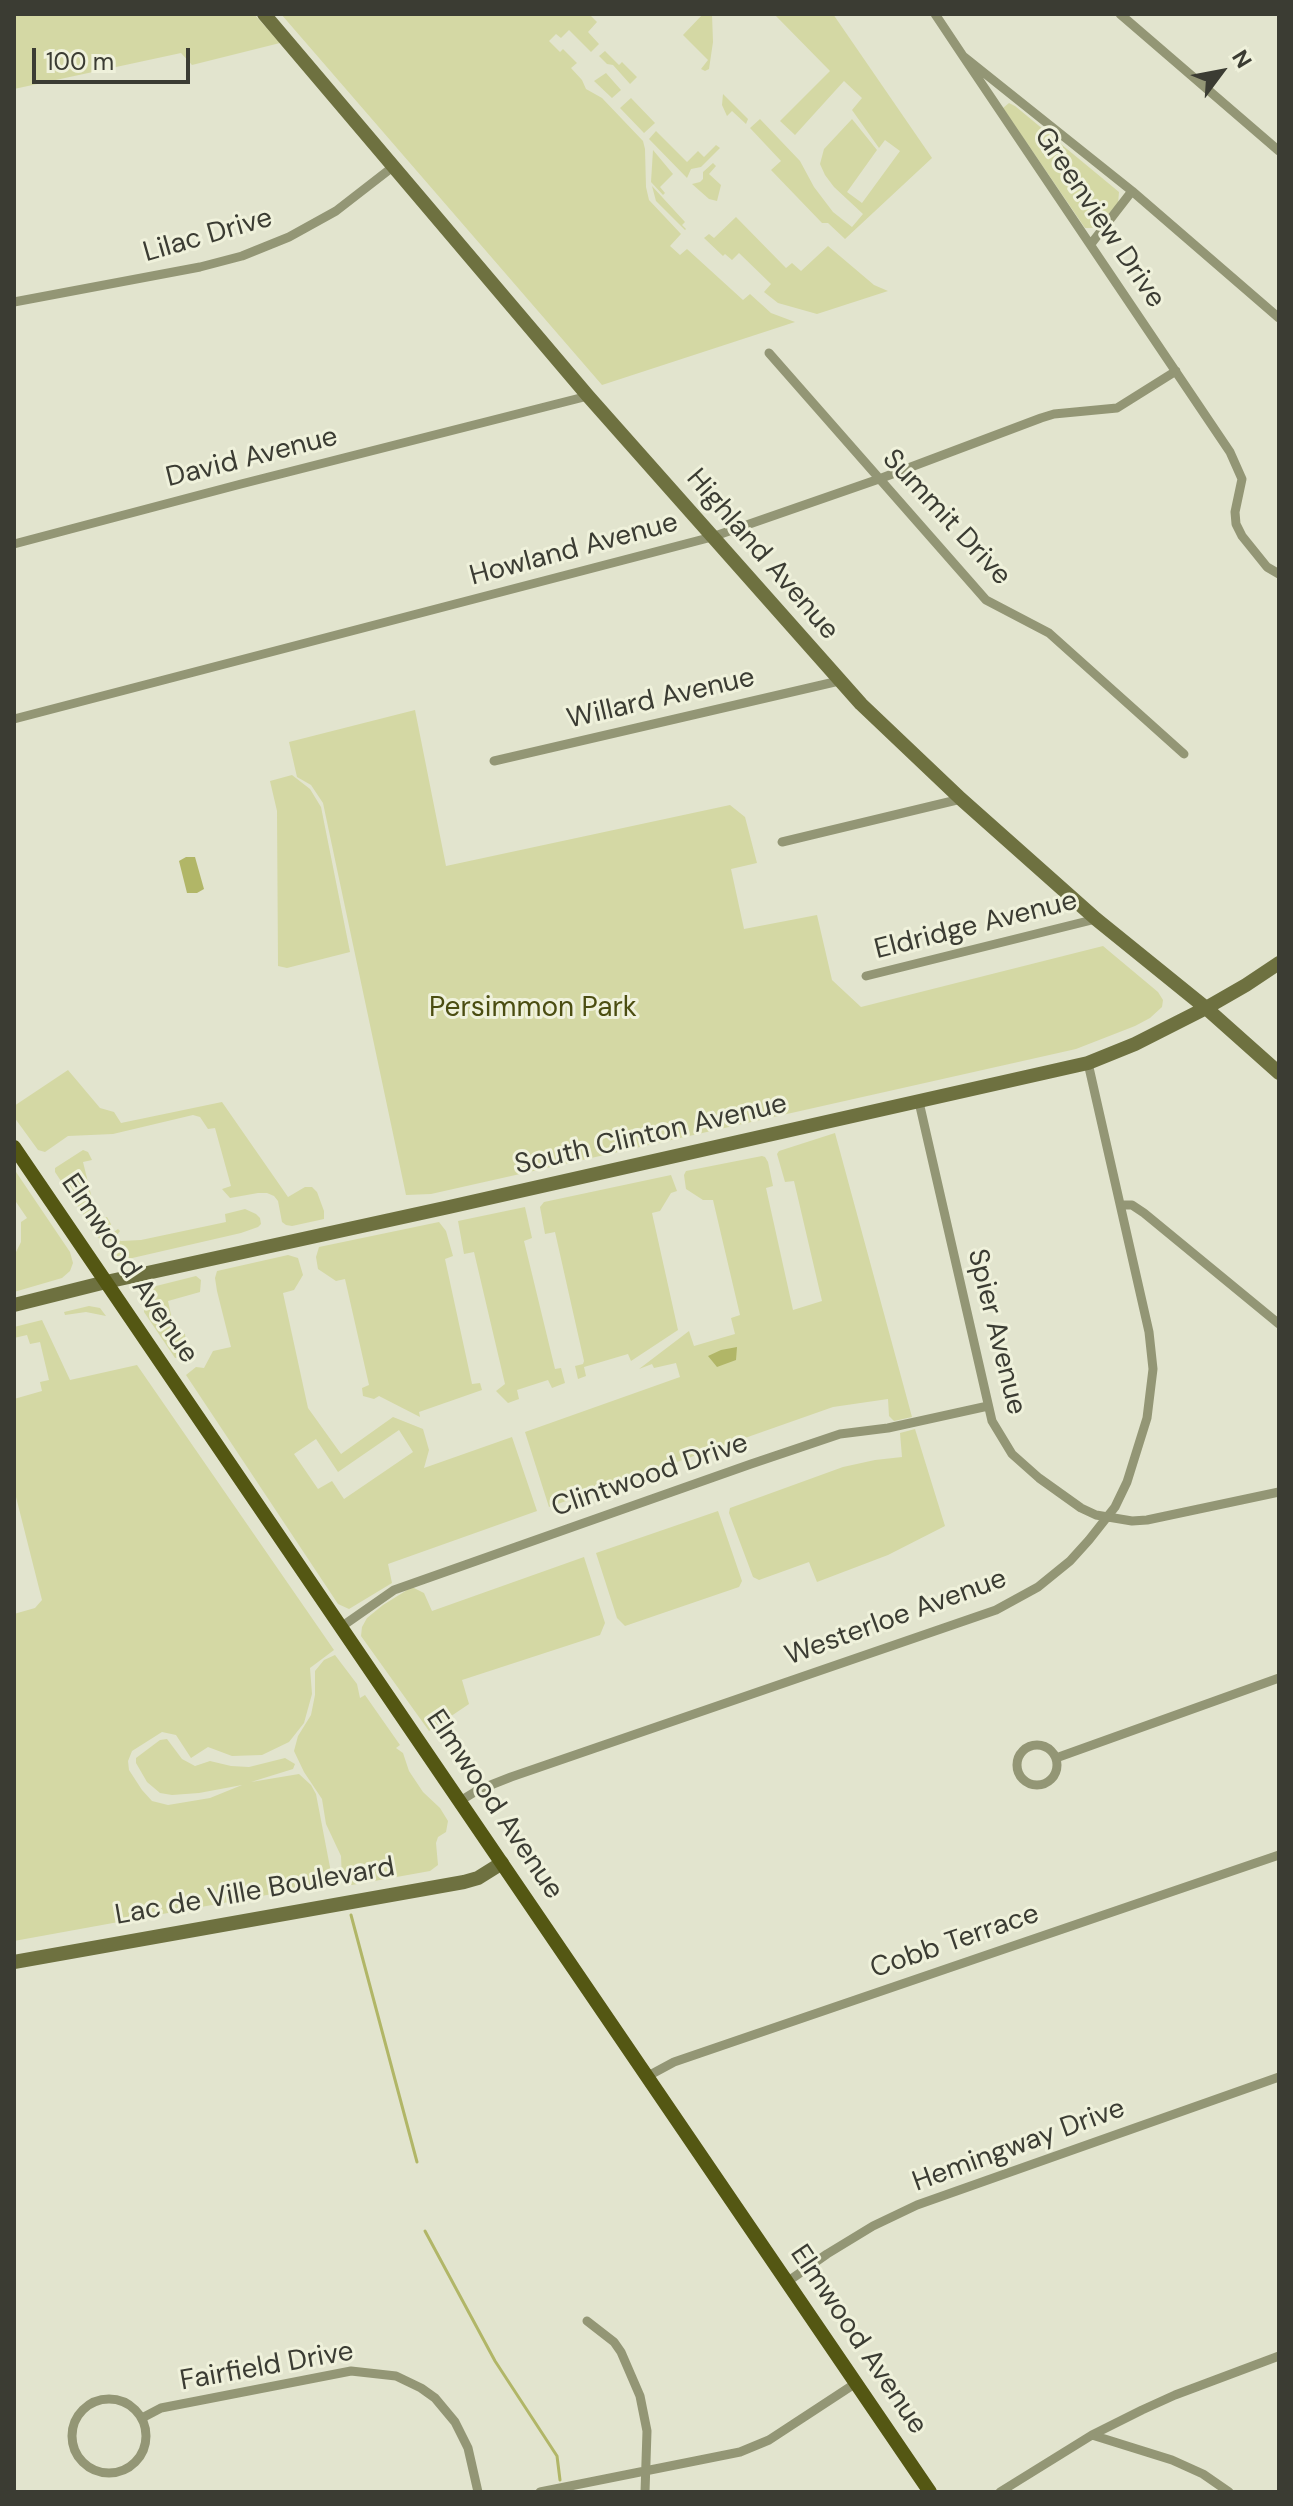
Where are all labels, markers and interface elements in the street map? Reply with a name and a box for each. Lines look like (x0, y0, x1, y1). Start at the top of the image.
scale bar (36, 32, 194, 82)
north arrow (1181, 32, 1261, 112)
text: N (1225, 45, 1258, 73)
text: 100 m (46, 46, 114, 77)
street label: Greenview Drive (1026, 121, 1172, 315)
street label: Lilac Drive (140, 202, 276, 270)
street label: David Avenue (163, 420, 341, 496)
street label: Summit Drive (875, 443, 1017, 593)
street label: Highland Avenue (679, 463, 845, 647)
street label: Howland Avenue (466, 506, 682, 594)
street label: Willard Avenue (564, 661, 758, 737)
street label: Eldridge Avenue (871, 885, 1081, 967)
park label: Persimmon Park (429, 992, 637, 1026)
street label: South Clinton Avenue (512, 1087, 790, 1183)
street label: Elmwood Avenue (53, 1168, 205, 1370)
street label: Spier Avenue (959, 1246, 1033, 1418)
street label: Clintwood Drive (547, 1427, 753, 1525)
street label: Westerloe Avenue (781, 1562, 1011, 1674)
street label: Elmwood Avenue (418, 1704, 570, 1906)
street label: Lac de Ville Boulevard (113, 1851, 397, 1933)
street label: Cobb Terrace (866, 1897, 1044, 1987)
street label: Hemingway Drive (908, 2092, 1130, 2200)
street label: Elmwood Avenue (782, 2239, 934, 2441)
street label: Fairfield Drive (178, 2335, 356, 2399)

